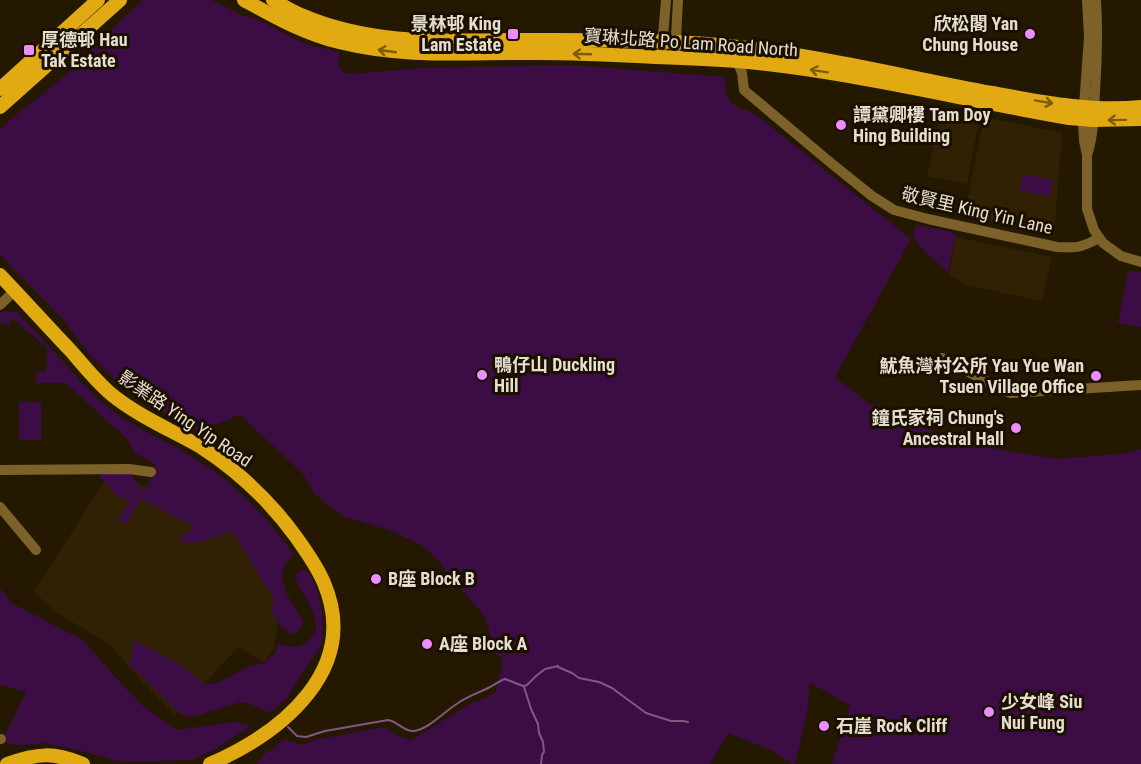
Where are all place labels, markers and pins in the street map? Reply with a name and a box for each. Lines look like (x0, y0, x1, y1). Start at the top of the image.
place label: 景林邨 King Lam Estate (410, 13, 501, 55)
place label: 欣松閣 Yan Chung House (922, 13, 1018, 55)
marker: 景林邨 King Lam Estate (506, 27, 520, 41)
marker: 欣松閣 Yan Chung House (1023, 27, 1037, 41)
place label: 厚德邨 Hau Tak Estate (41, 29, 128, 71)
marker: 厚德邨 Hau Tak Estate (22, 43, 36, 57)
place label: 譚黛卿樓 Tam Doy Hing Building (853, 104, 990, 146)
marker: 譚黛卿樓 Tam Doy Hing Building (834, 118, 848, 132)
place label: 鴨仔山 Duckling Hill (494, 354, 615, 396)
place label: 魷魚灣村公所 Yau Yue Wan Tsuen Village Office (880, 355, 1084, 397)
marker: 鴨仔山 Duckling Hill (475, 368, 489, 382)
marker: 魷魚灣村公所 Yau Yue Wan Tsuen Village Office (1089, 369, 1103, 383)
place label: 鐘氏家祠 Chung's Ancestral Hall (872, 407, 1004, 449)
marker: 鐘氏家祠 Chung's Ancestral Hall (1009, 421, 1023, 435)
place label: B座 Block B (388, 568, 475, 589)
marker: B座 Block B (369, 572, 383, 586)
place label: A座 Block A (439, 633, 528, 654)
marker: A座 Block A (420, 637, 434, 651)
place label: 少女峰 Siu Nui Fung (1001, 691, 1082, 733)
marker: 少女峰 Siu Nui Fung (982, 705, 996, 719)
place label: 石崖 Rock Cliff (836, 715, 947, 736)
marker: 石崖 Rock Cliff (817, 719, 831, 733)

